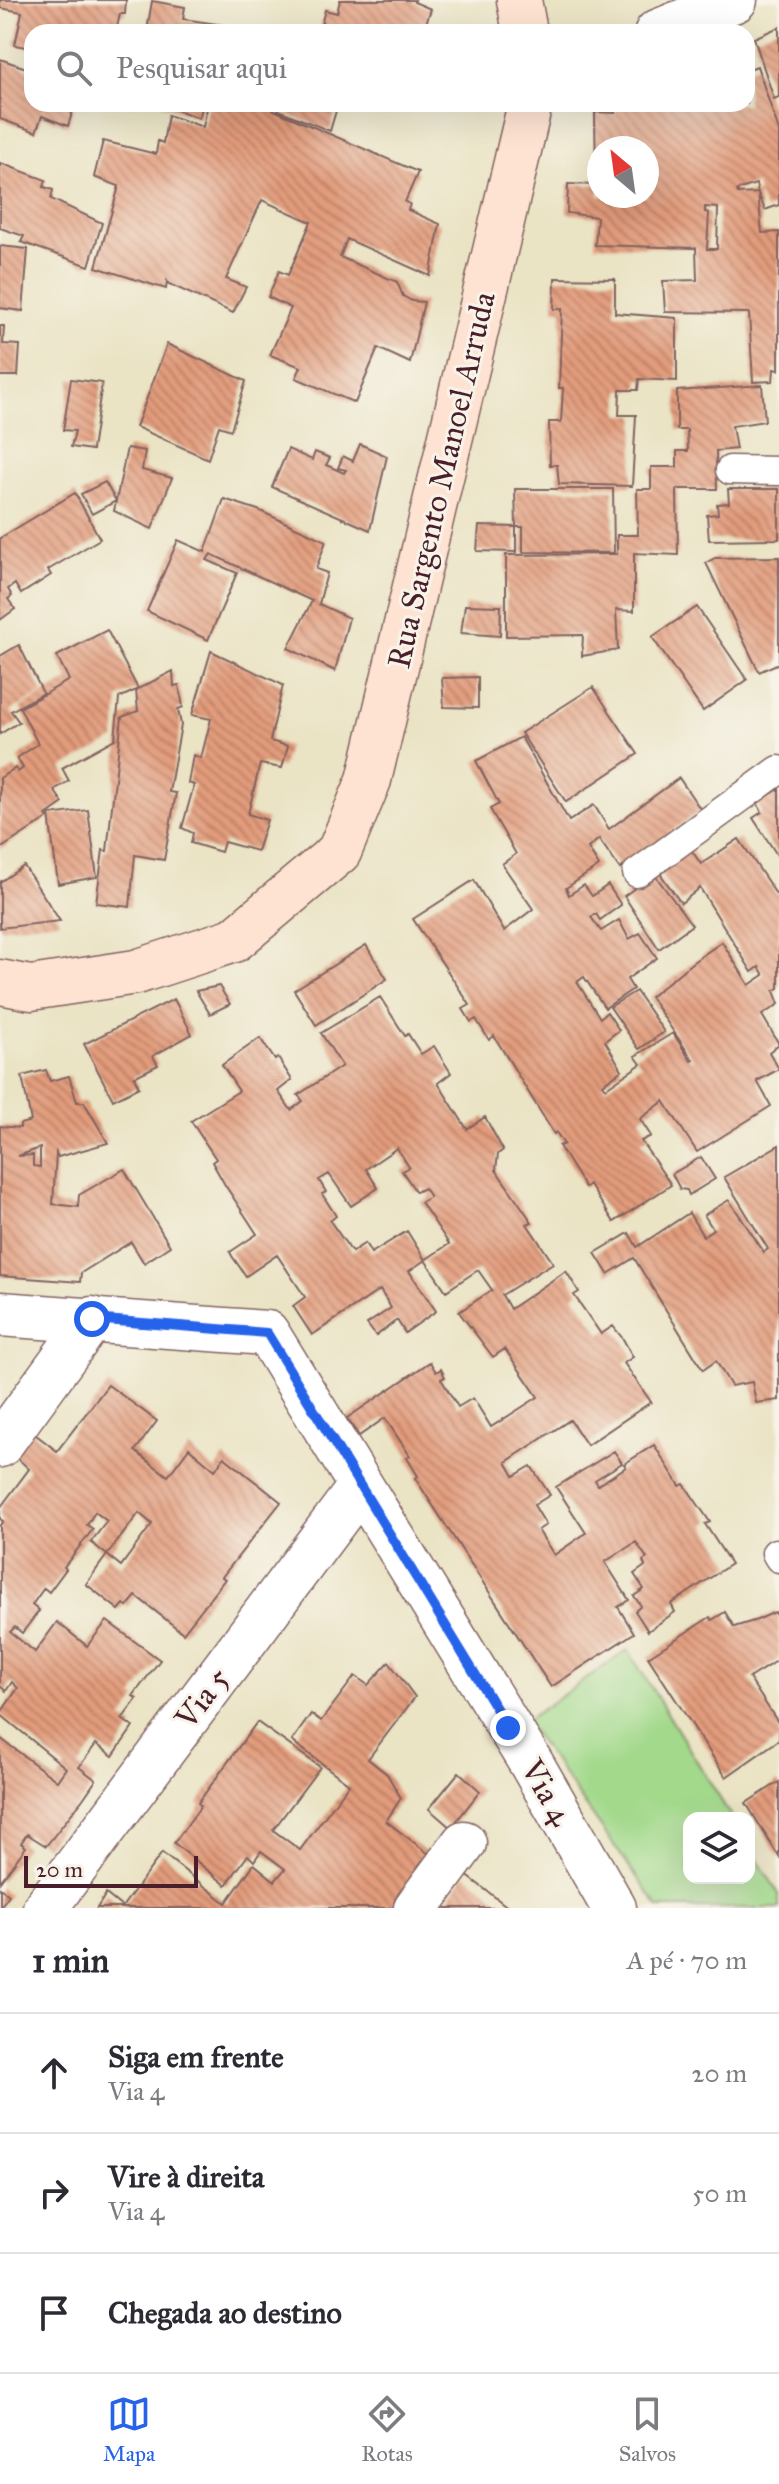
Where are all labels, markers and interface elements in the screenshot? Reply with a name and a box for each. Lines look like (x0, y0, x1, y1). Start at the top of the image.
search box (24, 24, 755, 112)
icon: search (52, 46, 96, 90)
text: Pesquisar aqui (116, 50, 287, 86)
north arrow (587, 136, 659, 208)
street label: Rua Sargento Manoel Arruda (379, 288, 504, 672)
route start (74, 1301, 110, 1337)
street label: Via 5 (166, 1660, 238, 1737)
route end (490, 1710, 526, 1746)
street label: Via 4 (512, 1752, 581, 1833)
map controls (683, 1812, 755, 1884)
button: layers (683, 1812, 755, 1884)
scale bar (24, 1852, 198, 1888)
text: 20 m (36, 1856, 83, 1883)
text: 1 min (32, 1940, 109, 1981)
text: A pé · 70 m (627, 1944, 747, 1976)
text: Siga em frente (108, 2039, 284, 2075)
icon: ahead (32, 2051, 76, 2095)
text: 20 m (692, 2057, 747, 2089)
text: Via 4 (108, 2075, 164, 2107)
text: Vire à direita (108, 2159, 264, 2195)
icon: right (32, 2171, 76, 2215)
text: 50 m (692, 2177, 747, 2209)
text: Via 4 (108, 2195, 164, 2227)
icon: arrive (32, 2291, 76, 2335)
text: Chegada ao destino (108, 2295, 342, 2331)
tab: Mapa (103, 2392, 155, 2467)
tab: Rotas (361, 2392, 413, 2467)
tab: Salvos (619, 2392, 676, 2467)

